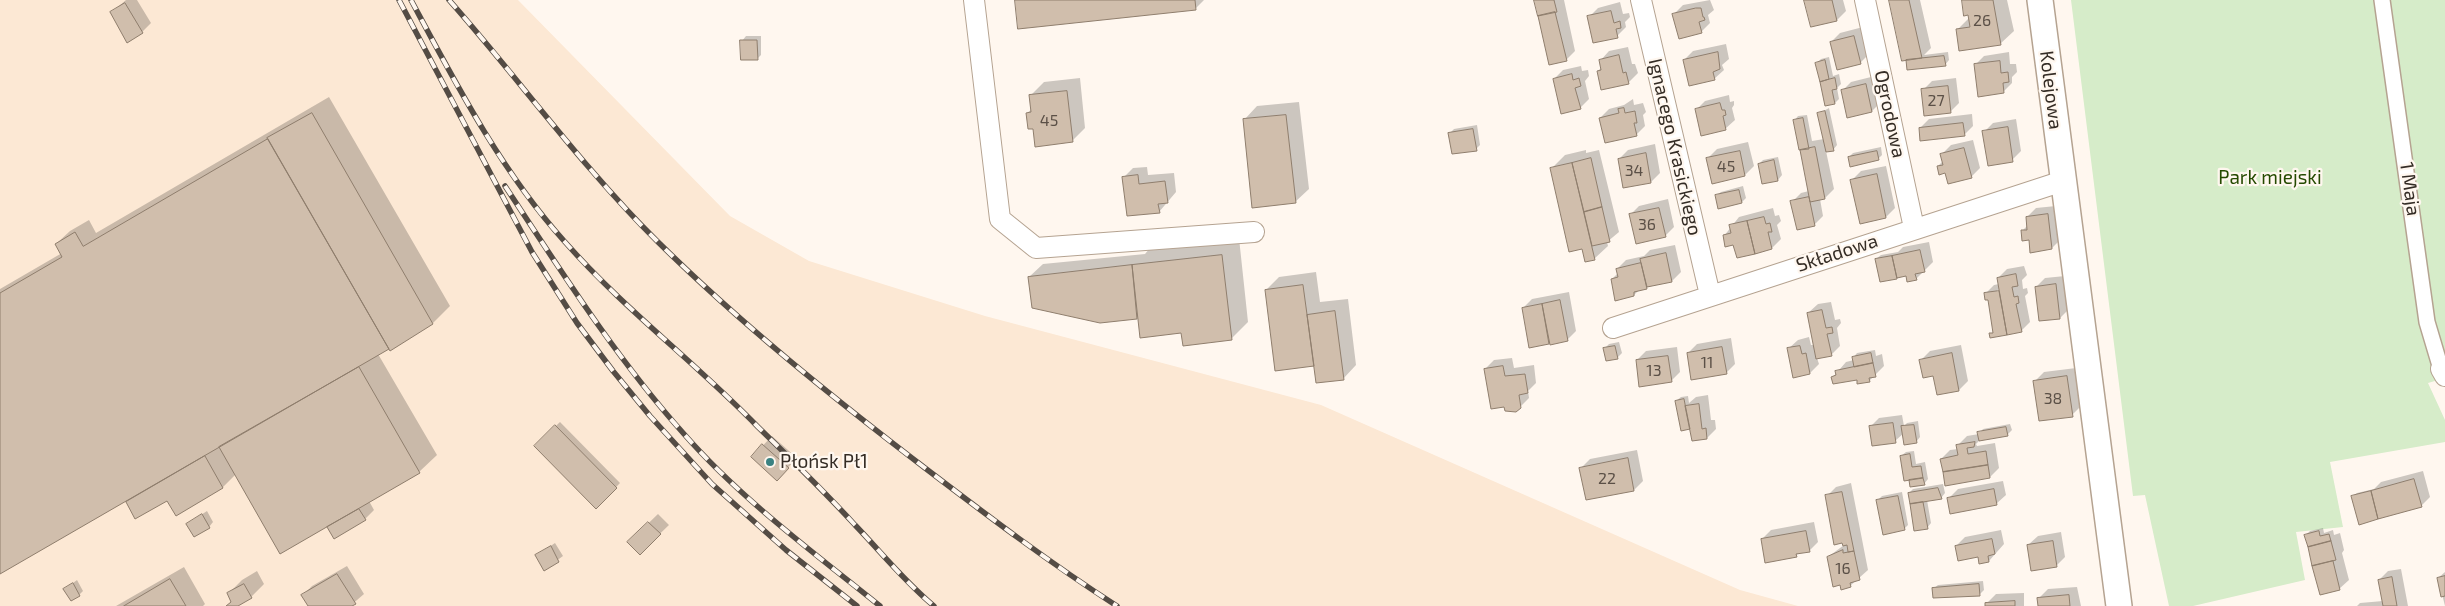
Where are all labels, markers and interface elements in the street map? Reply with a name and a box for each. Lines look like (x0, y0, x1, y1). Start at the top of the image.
house number: 26 (1973, 11, 1991, 31)
street label: Kolejowa (2035, 49, 2067, 131)
street label: Ignacego Krasickiego (1644, 56, 1706, 238)
street label: Ogrodowa (1870, 68, 1910, 160)
house number: 27 (1927, 91, 1945, 111)
house number: 45 (1040, 111, 1058, 131)
house number: 45 (1717, 157, 1735, 177)
house number: 34 (1625, 161, 1643, 181)
street label: 1 Maja (2395, 161, 2425, 217)
park label: Park miejski (2218, 167, 2322, 189)
house number: 36 (1638, 215, 1656, 235)
street label: Składowa (1793, 229, 1881, 277)
house number: 11 (1701, 353, 1713, 373)
house number: 13 (1646, 361, 1662, 381)
house number: 38 (2044, 389, 2062, 409)
place label: Płońsk Pł1 (780, 451, 868, 473)
marker: Płońsk Pł1 (764, 456, 776, 468)
house number: 22 (1598, 469, 1616, 489)
house number: 16 (1835, 559, 1851, 579)

